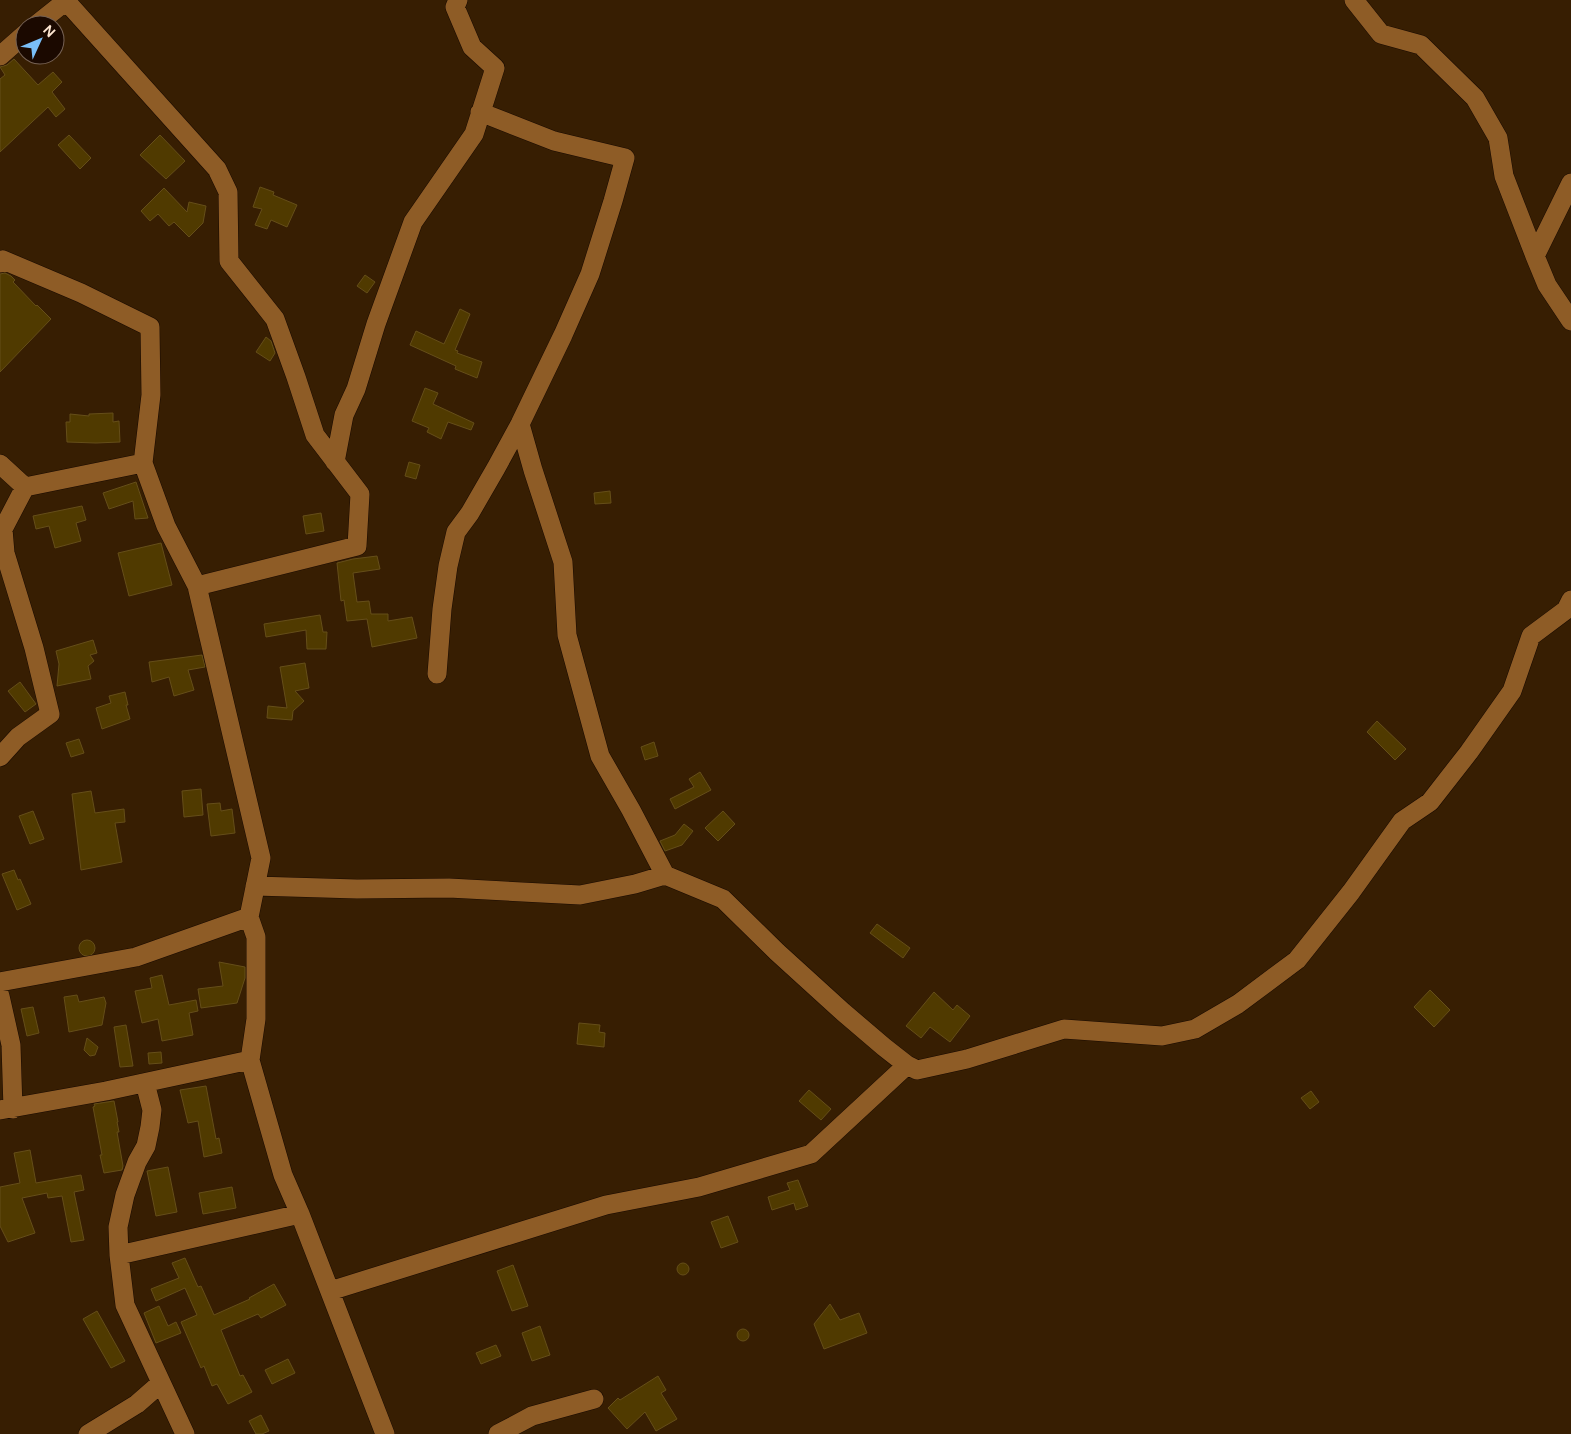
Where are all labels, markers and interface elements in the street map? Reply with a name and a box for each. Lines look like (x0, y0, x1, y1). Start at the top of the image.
north arrow (15, 15, 65, 65)
text: N (39, 21, 59, 41)

